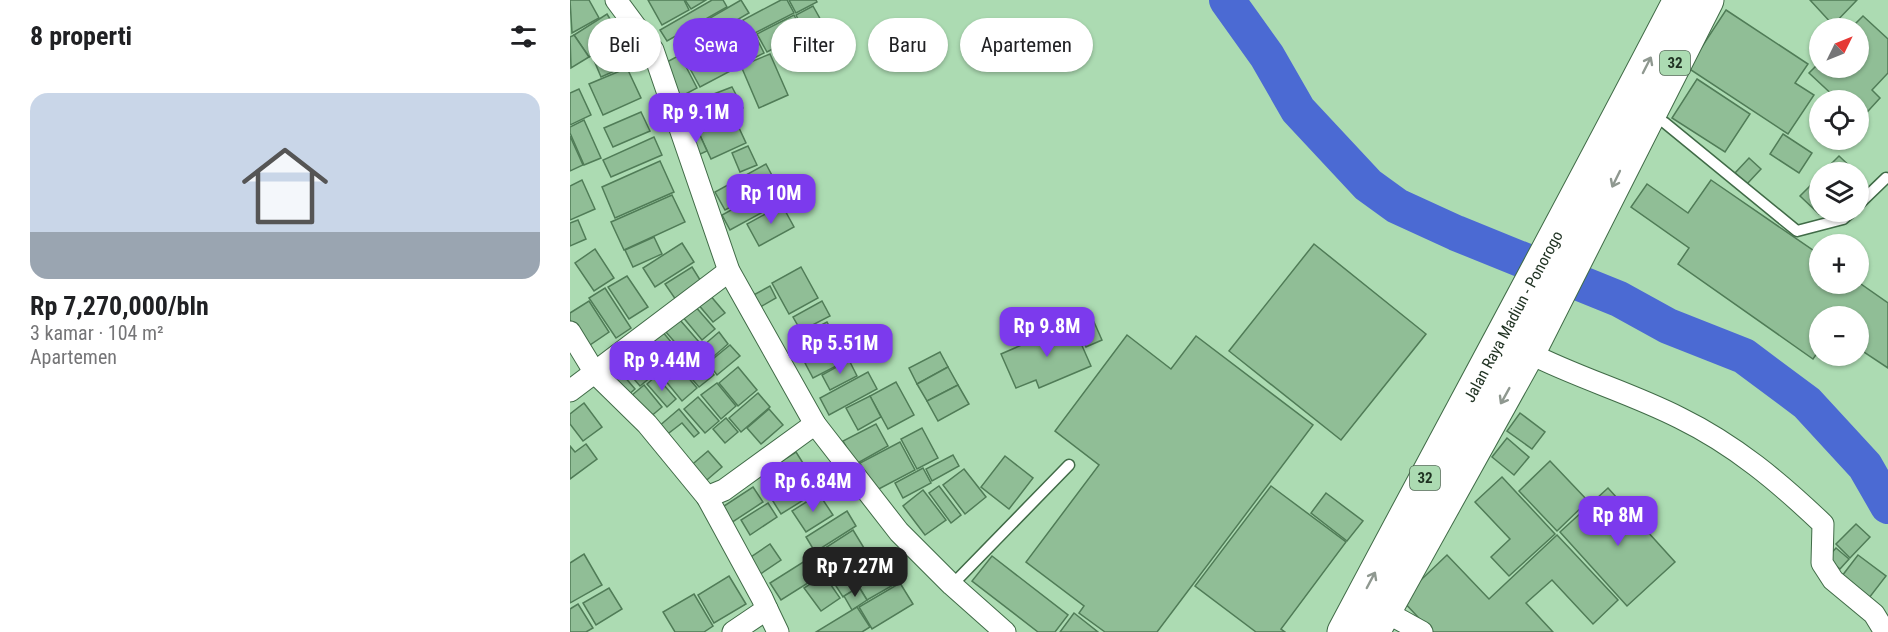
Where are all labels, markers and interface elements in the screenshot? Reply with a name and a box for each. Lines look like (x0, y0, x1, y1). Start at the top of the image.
chip: Beli (588, 18, 661, 72)
chip: Sewa (673, 18, 759, 72)
chip: Filter (771, 18, 856, 72)
chip: Baru (868, 18, 948, 72)
chip: Apartemen (960, 18, 1093, 72)
north arrow (1809, 18, 1869, 78)
map controls (1809, 18, 1869, 366)
icon: filters (507, 20, 540, 53)
text: 8 properti (30, 21, 132, 51)
road number: 32 (1660, 51, 1690, 75)
one-way arrow (1641, 56, 1653, 74)
button: locate (1809, 90, 1869, 150)
pin: Rp 9.1M (641, 93, 751, 144)
text: Rp 9.1M (663, 100, 729, 124)
icon: home (231, 132, 339, 240)
button: layers (1809, 162, 1869, 222)
one-way arrow (1609, 169, 1621, 187)
pin: Rp 10M (722, 174, 820, 225)
text: Rp 10M (741, 181, 801, 205)
street label: Jalan Raya Madiun - Ponorogo (1459, 227, 1566, 405)
button: + (1809, 234, 1869, 294)
text: Rp 7,270,000/bln (30, 291, 209, 321)
button: − (1809, 306, 1869, 366)
pin: Rp 9.8M (992, 307, 1102, 358)
text: Rp 9.8M (1014, 314, 1080, 338)
text: 3 kamar · 104 m² (30, 321, 164, 345)
pin: Rp 5.51M (778, 324, 902, 375)
text: Rp 5.51M (802, 331, 878, 355)
pin: Rp 9.44M (600, 341, 724, 392)
text: Apartemen (30, 345, 117, 369)
text: Rp 9.44M (624, 348, 700, 372)
one-way arrow (1499, 386, 1510, 404)
pin: Rp 6.84M (751, 462, 875, 513)
road number: 32 (1410, 466, 1440, 490)
text: Rp 6.84M (775, 469, 851, 493)
pin: Rp 8M (1576, 496, 1660, 547)
text: Rp 8M (1593, 503, 1643, 527)
pin: Rp 7.27M (793, 547, 917, 598)
text: Rp 7.27M (817, 554, 893, 578)
one-way arrow (1366, 572, 1377, 590)

